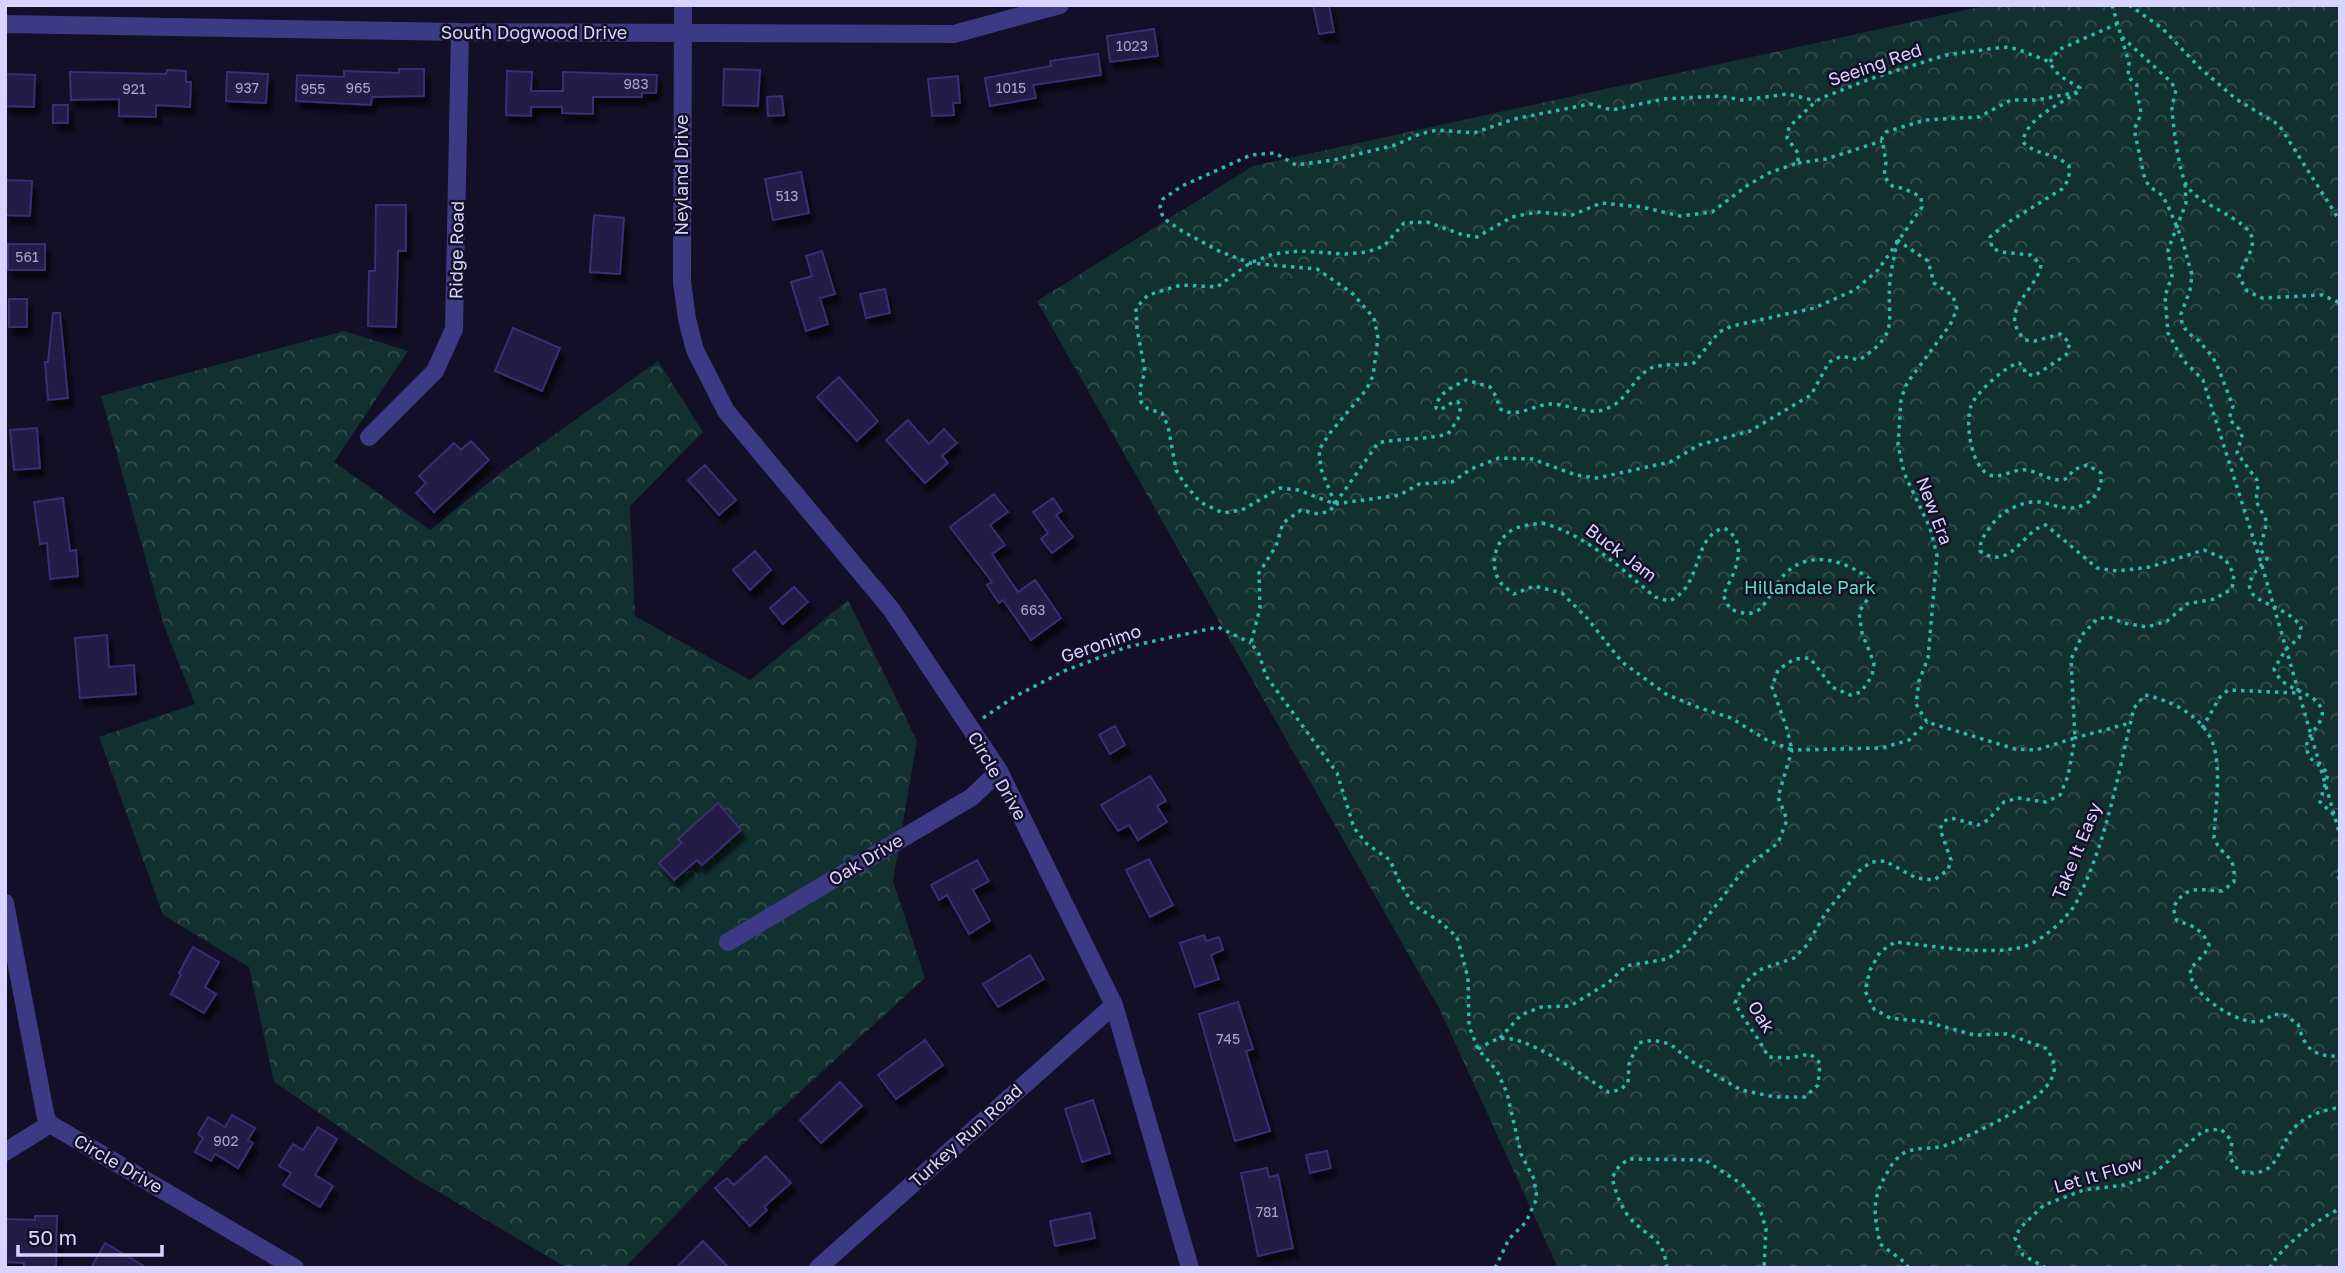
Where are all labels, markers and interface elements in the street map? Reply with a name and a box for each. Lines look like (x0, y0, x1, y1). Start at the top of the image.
street label: South Dogwood Drive (441, 21, 627, 43)
house number: 1023 (1116, 37, 1148, 54)
street label: Seeing Red (1825, 38, 1924, 90)
house number: 983 (623, 75, 649, 92)
house number: 937 (235, 79, 259, 96)
house number: 965 (345, 79, 371, 96)
house number: 1015 (996, 79, 1026, 96)
house number: 921 (122, 80, 146, 97)
house number: 955 (301, 80, 325, 97)
street label: Neyland Drive (670, 114, 692, 236)
house number: 513 (775, 187, 799, 204)
street label: Ridge Road (444, 201, 468, 299)
house number: 561 (15, 248, 39, 265)
street label: New Era (1912, 474, 1958, 548)
street label: Buck Jam (1582, 518, 1662, 586)
park label: Hillandale Park (1744, 576, 1876, 598)
house number: 663 (1020, 601, 1046, 618)
street label: Geronimo (1058, 619, 1144, 667)
street label: Circle Drive (964, 727, 1032, 824)
street label: Take It Easy (2047, 799, 2105, 902)
street label: Oak Drive (824, 828, 907, 890)
street label: Oak (1744, 996, 1780, 1037)
house number: 745 (1216, 1030, 1240, 1047)
street label: Turkey Run Road (904, 1079, 1026, 1192)
street label: Circle Drive (70, 1129, 167, 1197)
house number: 902 (213, 1132, 239, 1149)
street label: Let It Flow (2051, 1151, 2145, 1197)
house number: 781 (1256, 1203, 1279, 1220)
scale bar (18, 1214, 161, 1258)
text: 50 m (28, 1224, 77, 1250)

